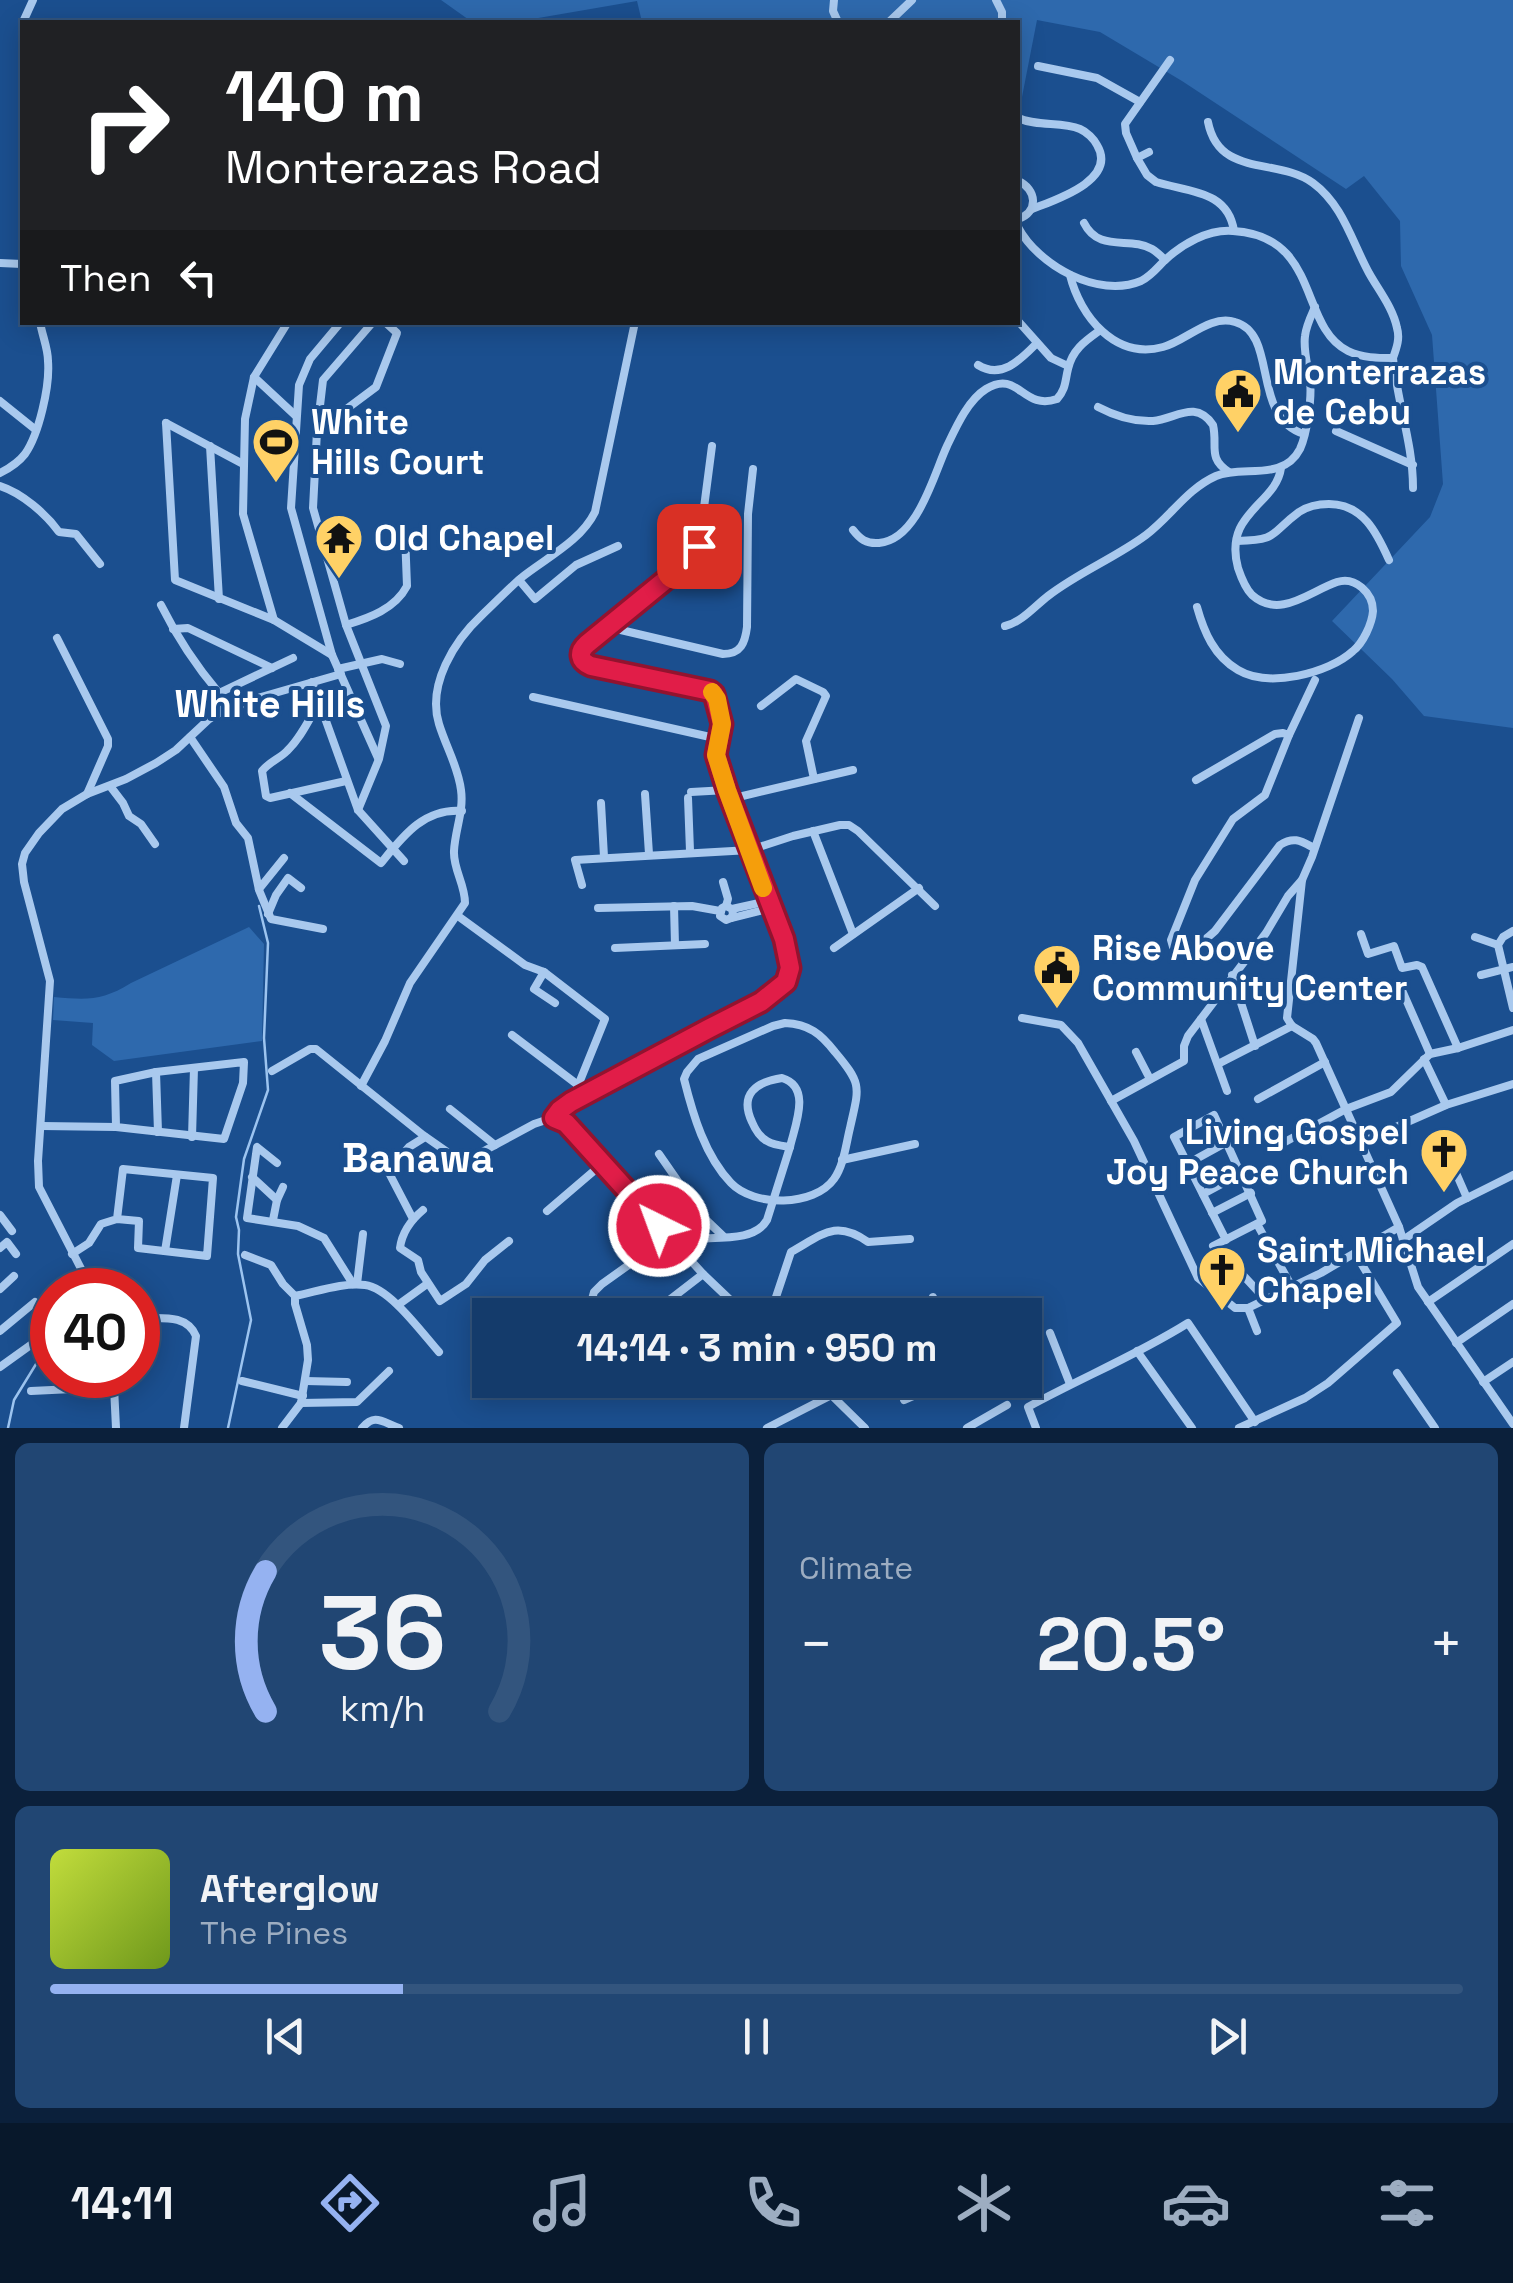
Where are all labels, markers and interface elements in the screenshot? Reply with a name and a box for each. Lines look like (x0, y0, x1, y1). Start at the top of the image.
text: 140 m (225, 52, 424, 141)
icon: right (60, 60, 190, 190)
text: Monterazas Road (225, 139, 602, 196)
icon: left (171, 250, 226, 305)
text: Then (60, 254, 151, 302)
place label: Monterrazas de Cebu (1273, 350, 1486, 434)
public building icon: Monterrazas de Cebu (1212, 366, 1264, 434)
place label: White Hills Court (311, 400, 484, 484)
sports icon: White Hills Court (250, 416, 302, 484)
pin (657, 504, 742, 589)
temple icon: Old Chapel (313, 512, 365, 580)
place label: Old Chapel (374, 516, 554, 560)
icon: arrive (672, 519, 727, 574)
district label: White Hills (174, 680, 366, 728)
place label: Rise Above Community Center (1092, 926, 1408, 1010)
public building icon: Rise Above Community Center (1031, 942, 1083, 1010)
place label: Living Gospel Joy Peace Church (1106, 1110, 1409, 1194)
church icon: Living Gospel Joy Peace Church (1418, 1126, 1470, 1194)
district label: Banawa (342, 1133, 494, 1184)
position arrow (607, 1174, 711, 1278)
place label: Saint Michael Chapel (1257, 1228, 1485, 1312)
church icon: Saint Michael Chapel (1196, 1244, 1248, 1312)
speed limit sign: 40 (30, 1268, 160, 1398)
text: 14:14 · 3 min · 950 m (577, 1324, 937, 1372)
text: Climate (799, 1548, 913, 1588)
text: 36 (318, 1567, 446, 1699)
text: 20.5° (1036, 1596, 1226, 1692)
text: − (799, 1609, 833, 1679)
text: + (1429, 1609, 1463, 1679)
text: km/h (339, 1686, 425, 1731)
text: Afterglow (200, 1865, 380, 1913)
text: The Pines (200, 1913, 348, 1953)
icon: previous (258, 2009, 313, 2064)
icon: pause (729, 2009, 784, 2064)
icon: next (1200, 2009, 1255, 2064)
icon: directions (315, 2168, 385, 2238)
icon: music (527, 2168, 597, 2238)
icon: phone (738, 2168, 808, 2238)
icon: climate (949, 2168, 1019, 2238)
icon: car (1161, 2168, 1231, 2238)
icon: filters (1372, 2168, 1442, 2238)
text: 14:11 (71, 2175, 174, 2232)

